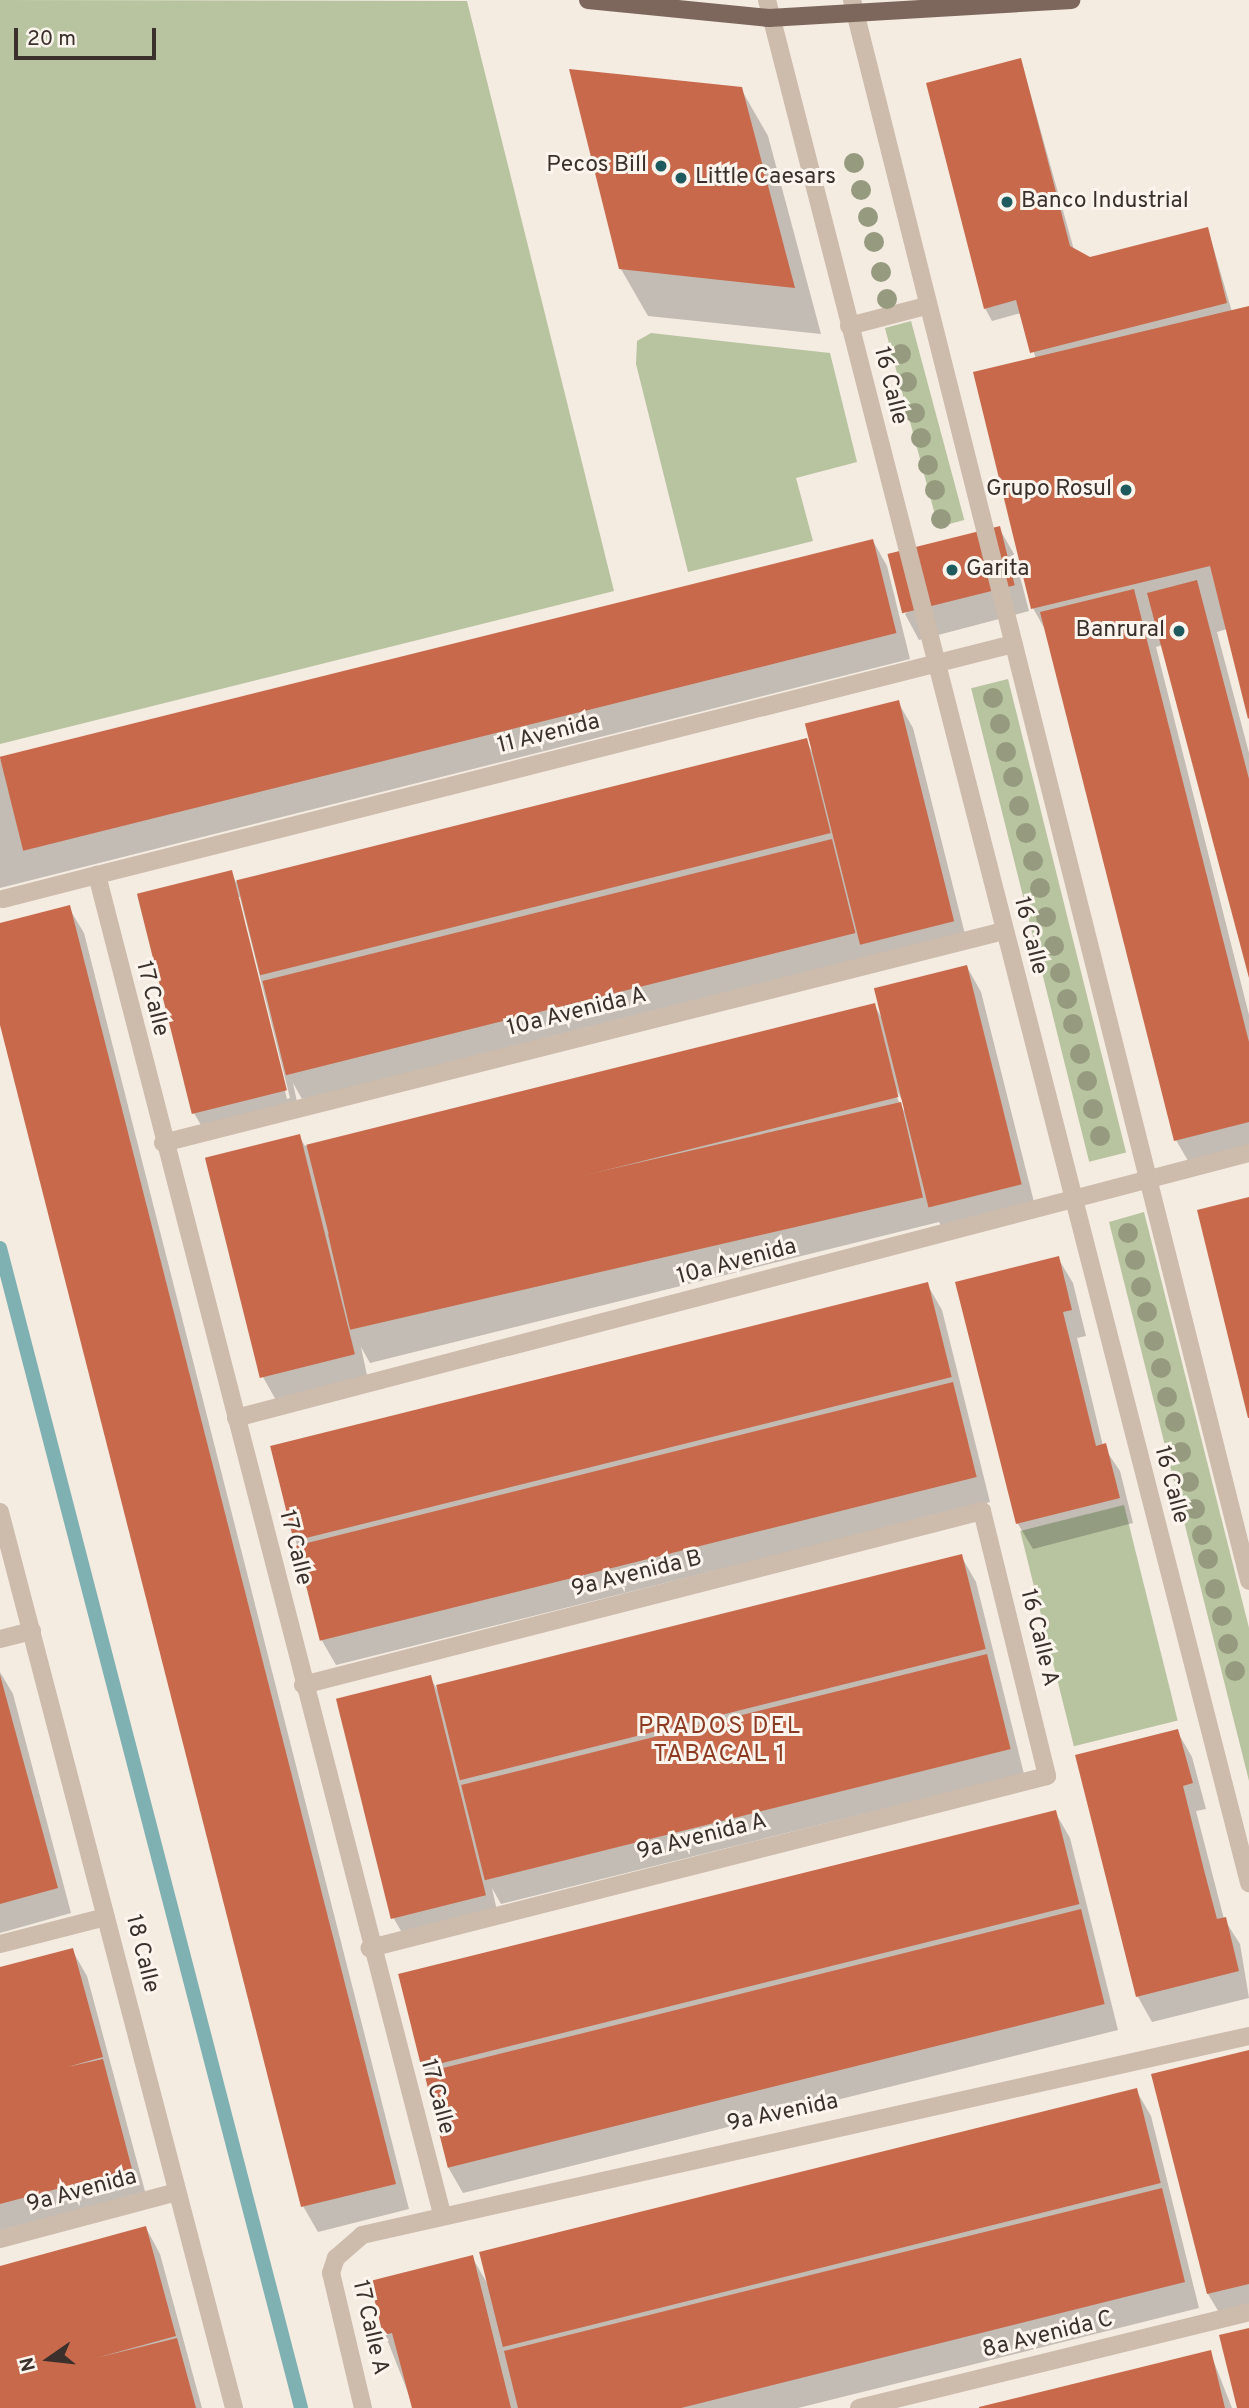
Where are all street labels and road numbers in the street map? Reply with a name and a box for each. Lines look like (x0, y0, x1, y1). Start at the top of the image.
street label: 16 Calle (866, 344, 912, 428)
street label: 11 Avenida (495, 709, 603, 761)
street label: 16 Calle (1006, 894, 1052, 978)
street label: 17 Calle (128, 958, 174, 1040)
street label: 10a Avenida A (504, 982, 650, 1044)
street label: 10a Avenida (674, 1234, 800, 1292)
street label: 16 Calle (1146, 1443, 1194, 1527)
street label: 17 Calle (271, 1507, 317, 1589)
street label: 9a Avenida B (569, 1545, 705, 1605)
street label: 16 Calle A (1012, 1586, 1064, 1690)
street label: 9a Avenida A (633, 1808, 771, 1868)
street label: 18 Calle (118, 1912, 164, 1996)
street label: 17 Calle (413, 2056, 459, 2138)
street label: 9a Avenida (724, 2089, 842, 2139)
street label: 9a Avenida (23, 2164, 141, 2220)
street label: 17 Calle A (344, 2277, 394, 2379)
street label: 8a Avenida C (979, 2306, 1117, 2366)

